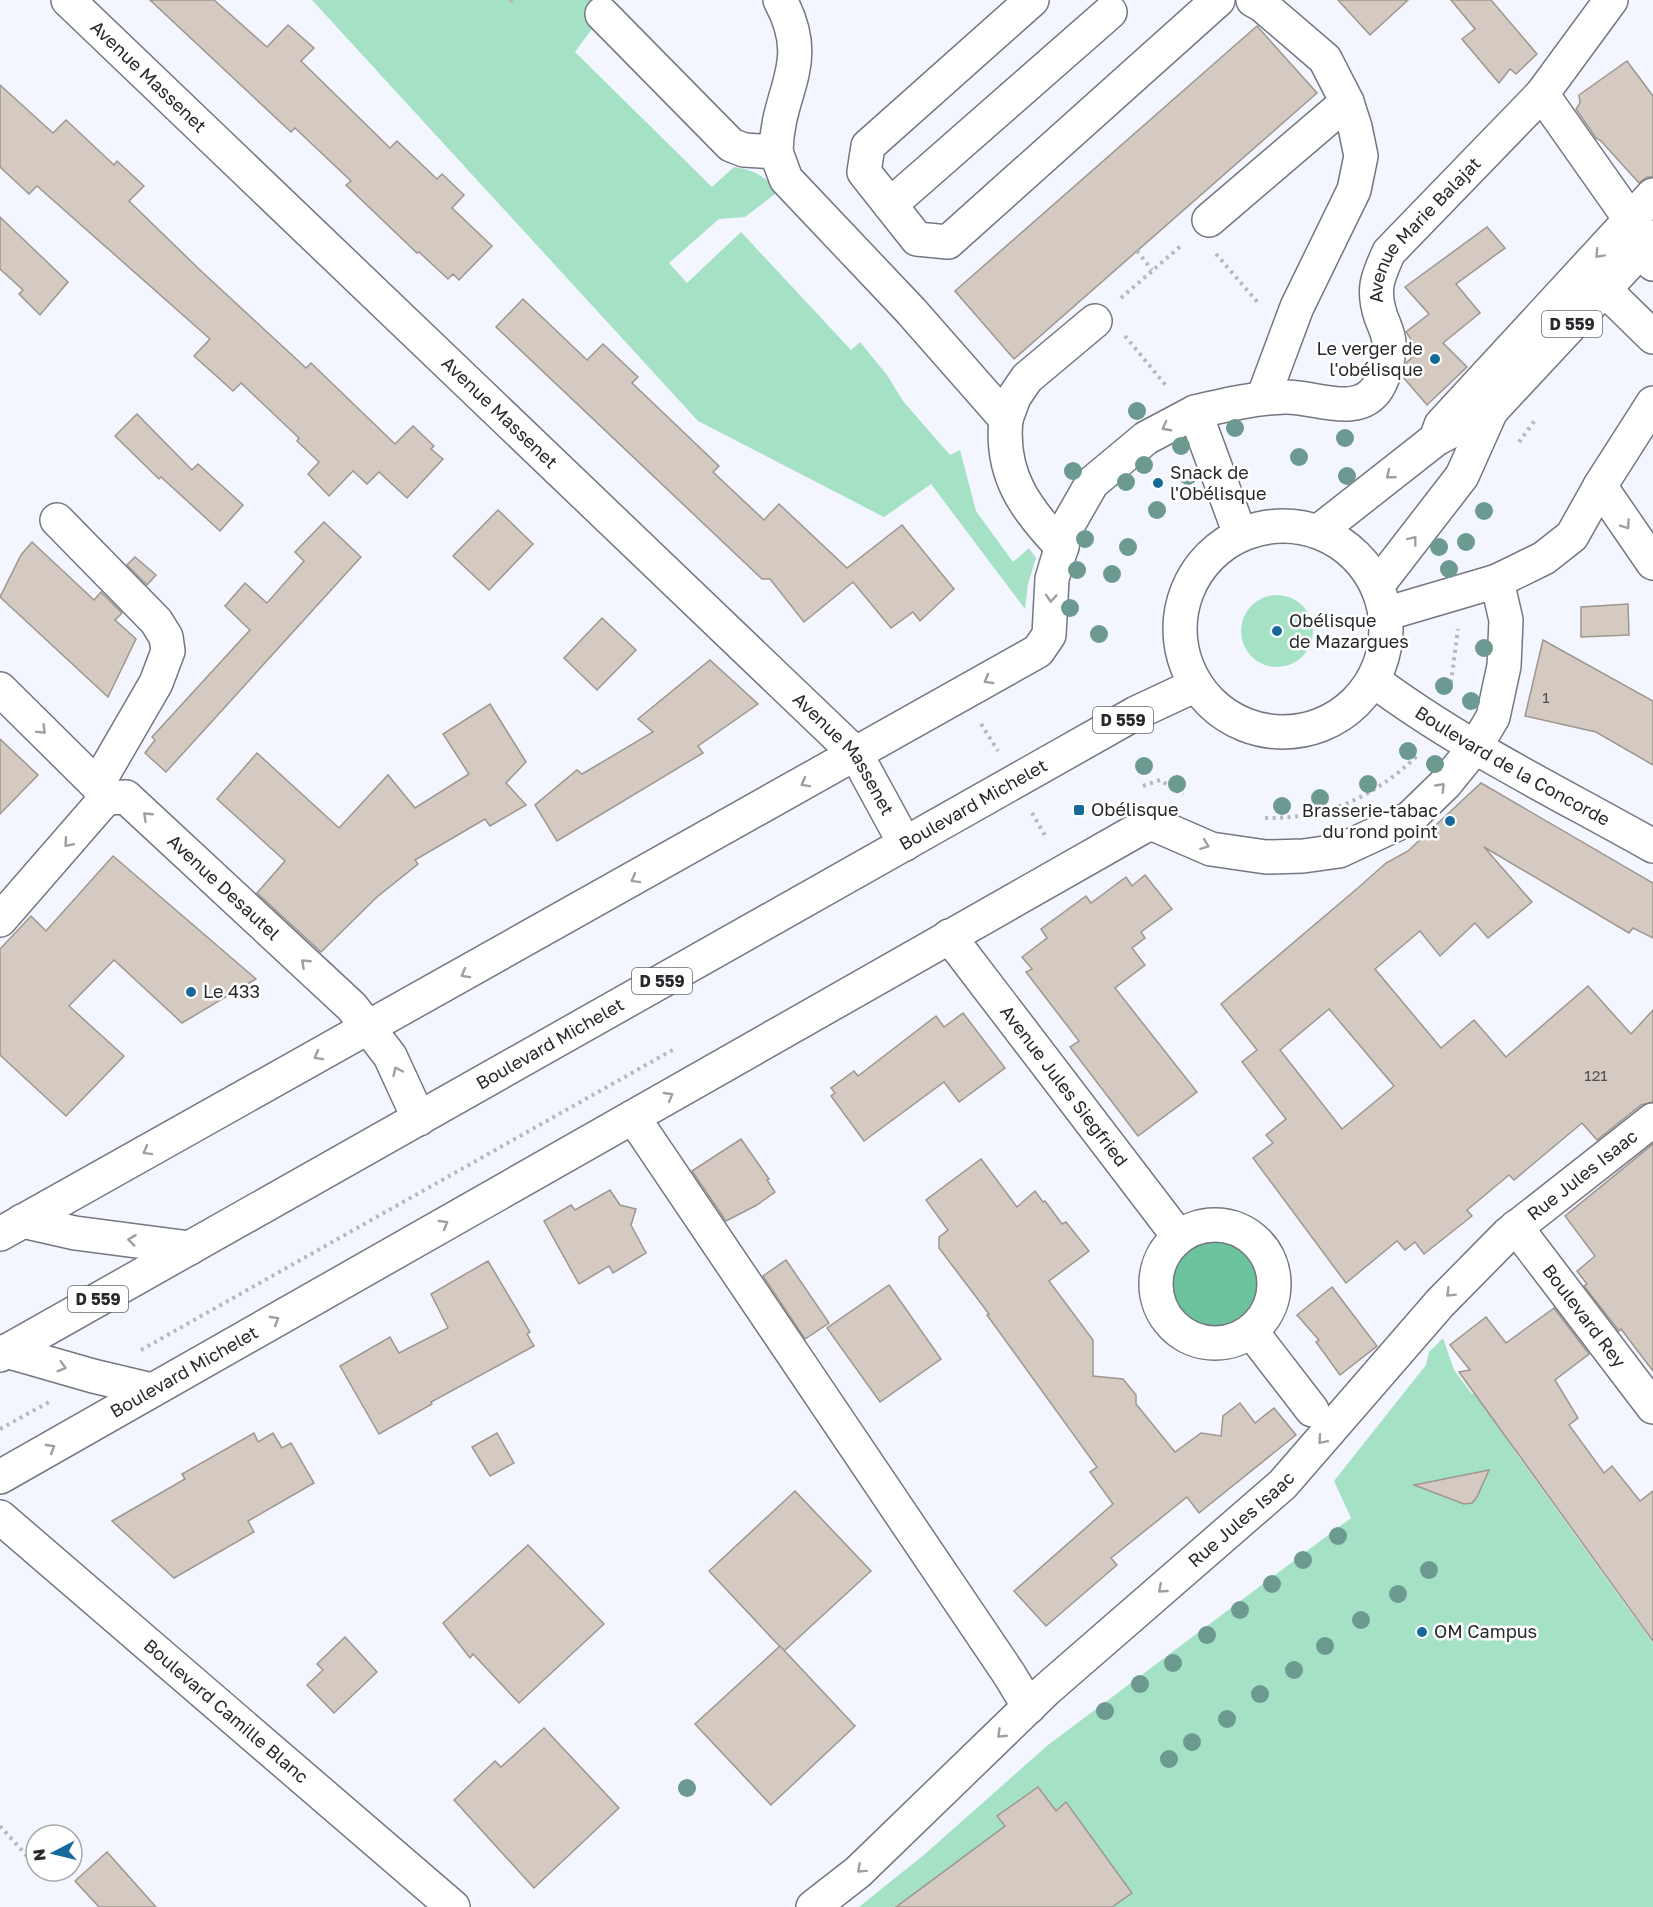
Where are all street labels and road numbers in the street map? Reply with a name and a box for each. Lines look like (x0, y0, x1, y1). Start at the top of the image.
street label: Avenue Massenet (86, 16, 211, 137)
street label: Avenue Marie Balajat (1364, 152, 1485, 304)
road number: D 559 (1542, 311, 1602, 337)
street label: Avenue Massenet (438, 352, 563, 473)
street label: Avenue Massenet (789, 688, 899, 819)
street label: Boulevard de la Concorde (1411, 701, 1614, 830)
road number: D 559 (1093, 707, 1153, 733)
street label: Boulevard Michelet (895, 754, 1051, 855)
street label: Avenue Desautel (163, 829, 285, 944)
road number: D 559 (632, 968, 692, 994)
street label: Boulevard Michelet (472, 993, 628, 1094)
street label: Avenue Jules Siegfried (996, 1001, 1133, 1170)
street label: Rue Jules Isaac (1522, 1124, 1642, 1225)
street label: Boulevard Rey (1538, 1260, 1631, 1371)
road number: D 559 (68, 1286, 128, 1312)
street label: Boulevard Michelet (106, 1321, 262, 1422)
street label: Rue Jules Isaac (1183, 1467, 1299, 1571)
street label: Boulevard Camille Blanc (140, 1634, 313, 1788)

